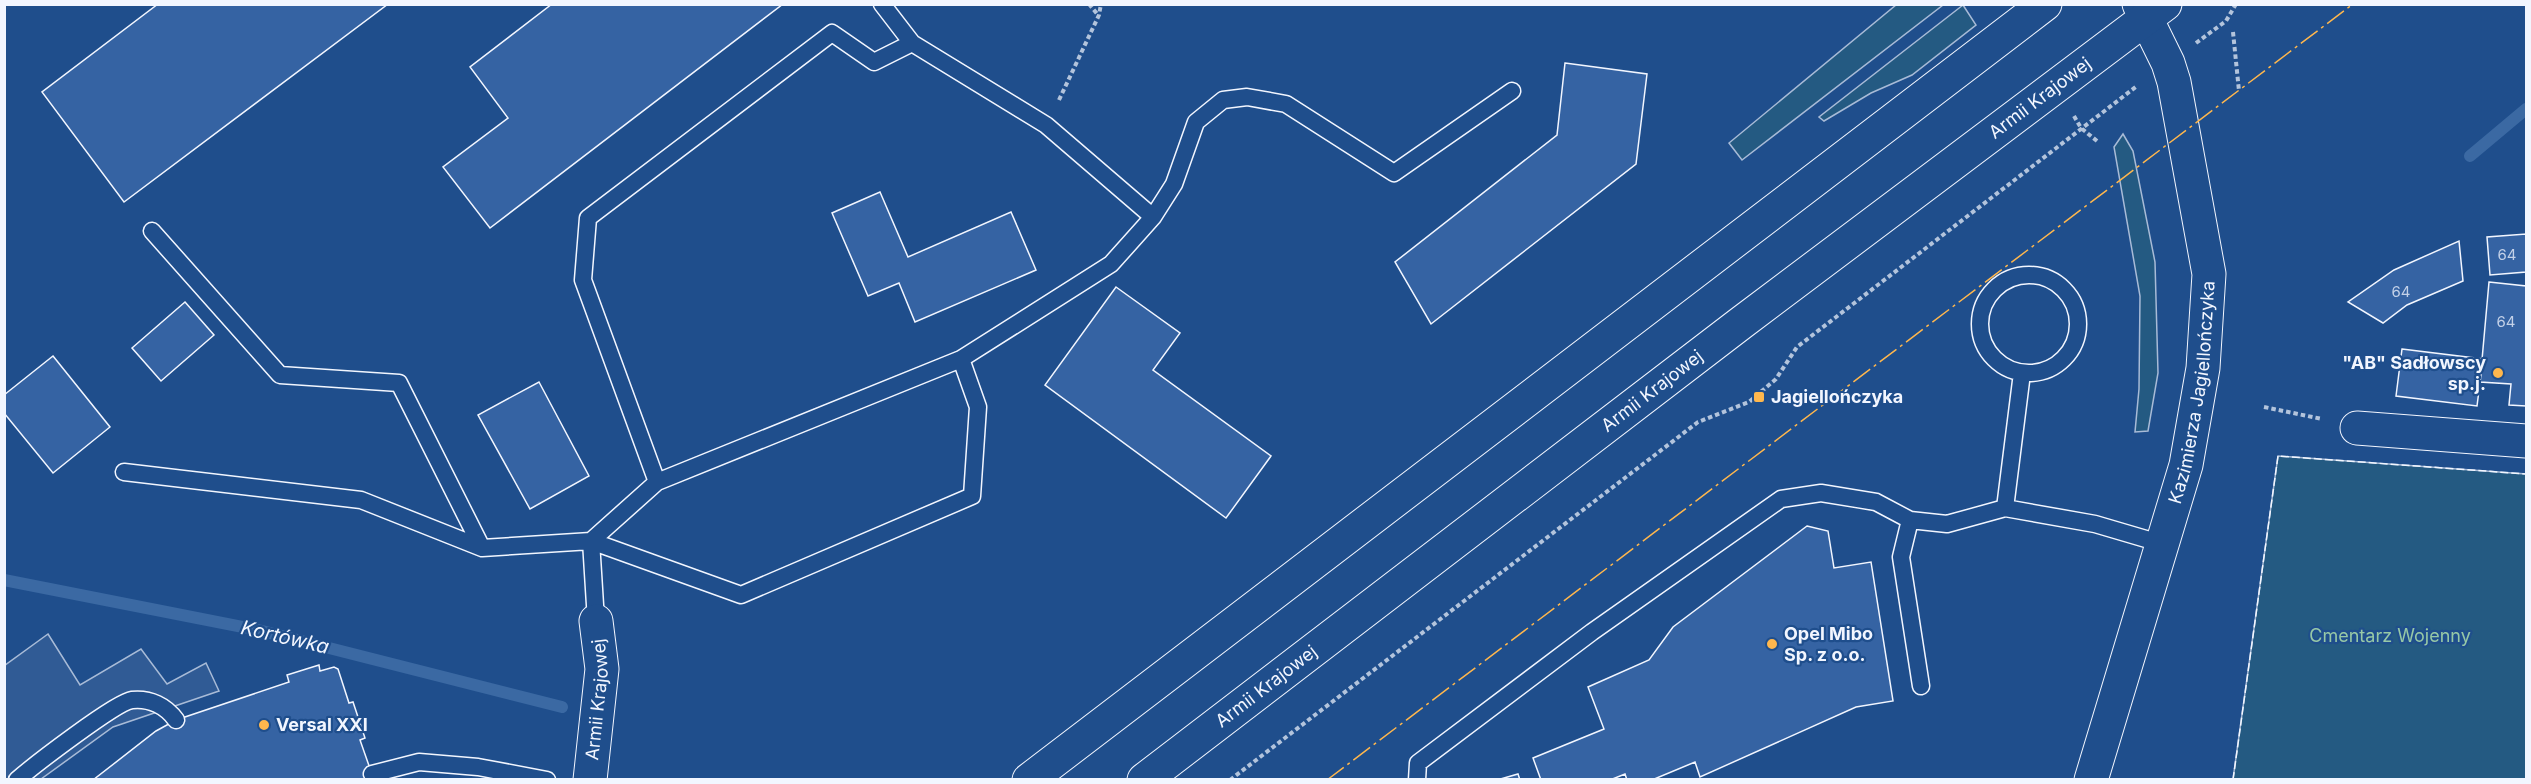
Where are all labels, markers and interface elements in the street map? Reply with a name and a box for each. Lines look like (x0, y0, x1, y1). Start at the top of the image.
street label: Armii Krajowej (1985, 53, 2095, 143)
house number: 64 (2498, 245, 2517, 264)
street label: Kazimierza Jagiellończyka (2164, 280, 2219, 506)
house number: 64 (2392, 282, 2411, 301)
house number: 64 (2497, 312, 2516, 331)
street label: Armii Krajowej (1597, 345, 1707, 436)
place label: "AB" Sadłowscy sp.j. (2342, 352, 2486, 394)
marker: "AB" Sadłowscy sp.j. (2491, 366, 2505, 380)
place label: Jagiellończyka (1771, 386, 1903, 407)
marker: Jagiellończyka (1752, 390, 1766, 404)
water label: Kortówka (239, 615, 331, 659)
place label: Opel Mibo Sp. z o.o. (1784, 623, 1873, 665)
park label: Cmentarz Wojenny (2309, 625, 2471, 646)
marker: Opel Mibo Sp. z o.o. (1765, 637, 1779, 651)
street label: Armii Krajowej (581, 638, 612, 761)
street label: Armii Krajowej (1211, 641, 1321, 731)
place label: Versal XXI (276, 714, 368, 735)
marker: Versal XXI (257, 718, 271, 732)

